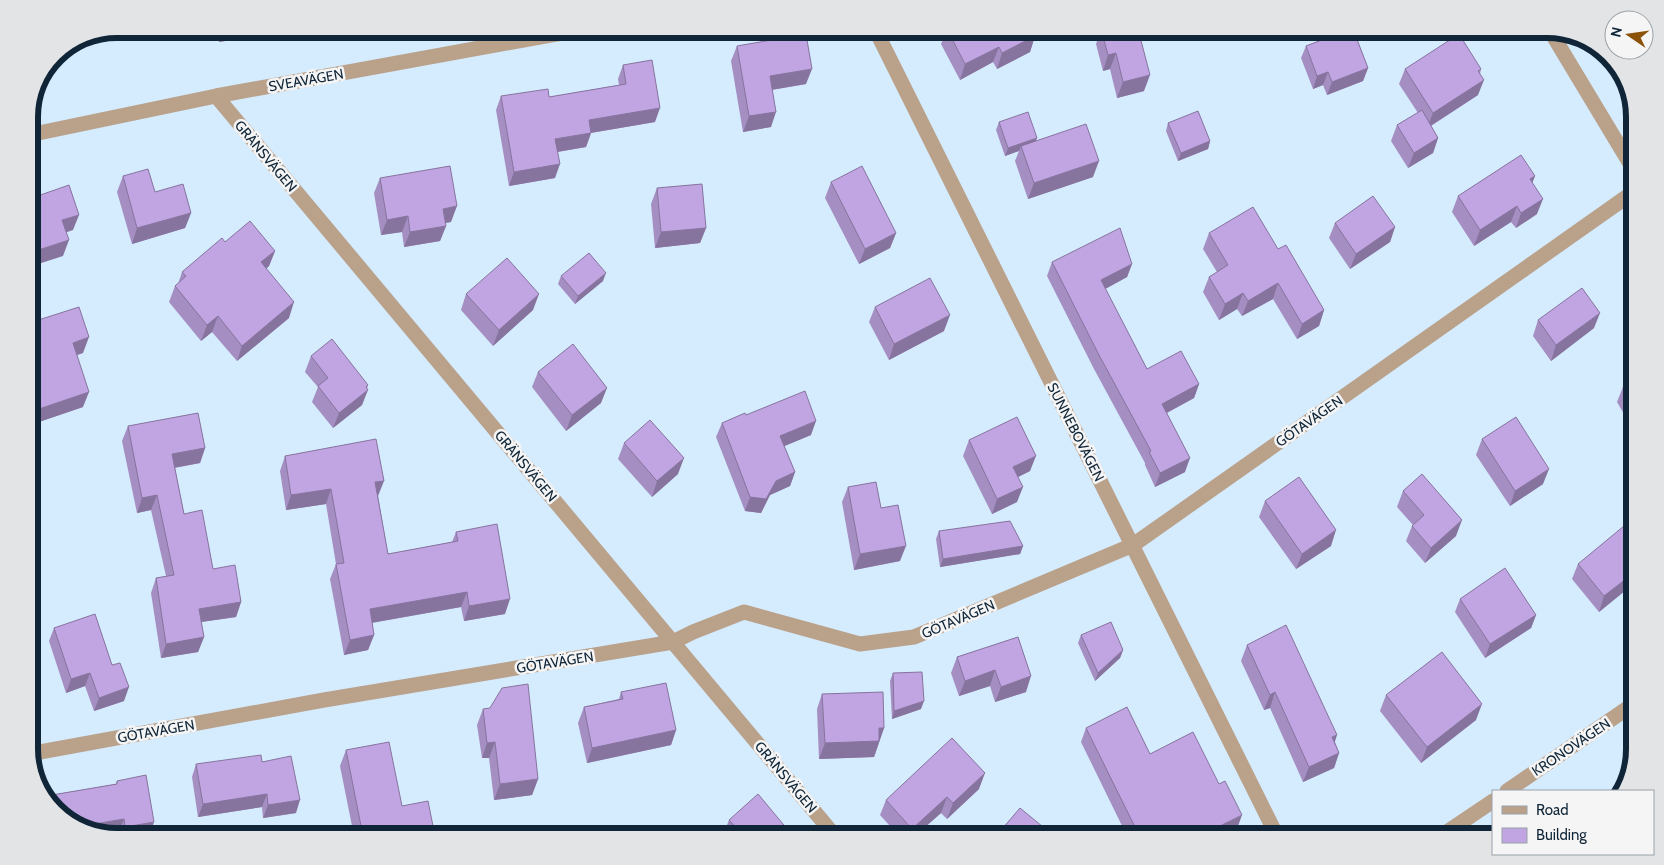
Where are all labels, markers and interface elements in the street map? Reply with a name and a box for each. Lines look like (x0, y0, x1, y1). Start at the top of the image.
north arrow (1604, 10, 1654, 60)
text: N (1606, 25, 1626, 39)
street label: SVEAVÄGEN (267, 65, 345, 95)
street label: GRÄNSVÄGEN (231, 117, 301, 195)
street label: SUNNEBOVÄGEN (1043, 380, 1109, 484)
street label: GÖTAVÄGEN (1272, 391, 1346, 451)
street label: GRÄNSVÄGEN (491, 427, 561, 505)
street label: GÖTAVÄGEN (919, 596, 997, 642)
street label: GÖTAVÄGEN (515, 647, 595, 677)
street label: KRONOVÄGEN (1528, 714, 1614, 780)
street label: GÖTAVÄGEN (116, 715, 196, 747)
street label: GRÄNSVÄGEN (751, 738, 821, 816)
legend (1492, 790, 1654, 855)
text: Road (1536, 801, 1569, 819)
text: Building (1536, 826, 1587, 844)

